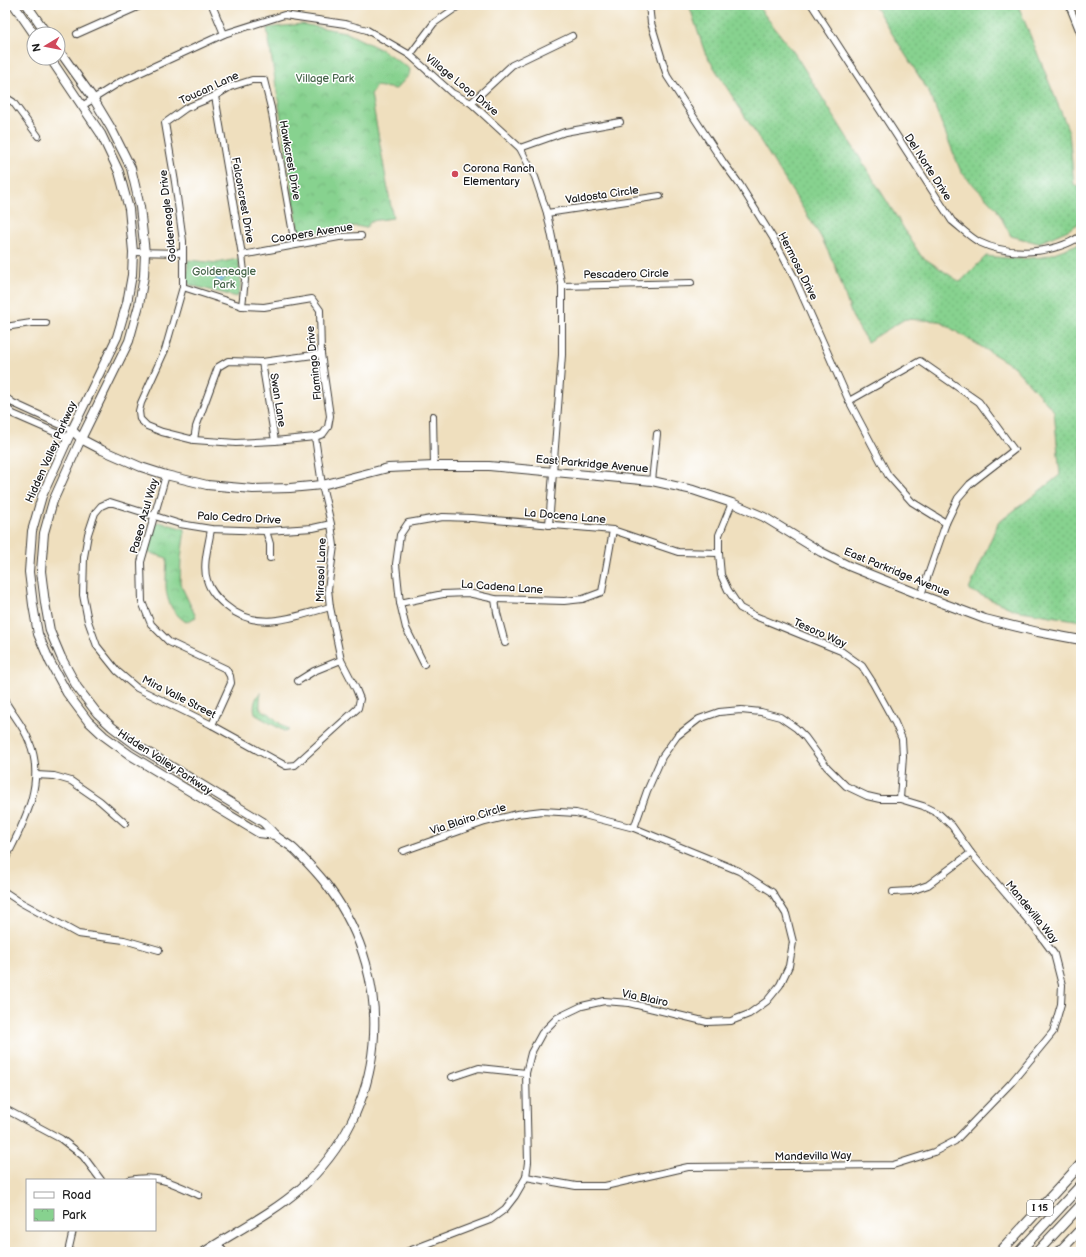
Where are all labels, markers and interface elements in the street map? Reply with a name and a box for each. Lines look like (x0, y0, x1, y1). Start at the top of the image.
north arrow (26, 26, 66, 66)
text: N (30, 42, 44, 53)
street label: Village Loop Drive (423, 52, 501, 119)
street label: Toucan Lane (177, 68, 241, 107)
park label: Village Park (296, 72, 355, 85)
street label: Hawkcrest Drive (277, 119, 303, 201)
street label: Del Norte Drive (902, 131, 955, 203)
street label: Falconcrest Drive (229, 156, 257, 244)
place label: Corona Ranch Elementary (463, 162, 535, 188)
street label: Goldeneagle Drive (157, 169, 179, 263)
marker: Corona Ranch Elementary (450, 169, 460, 179)
street label: Valdosta Circle (565, 183, 640, 207)
street label: Coopers Avenue (270, 220, 354, 246)
street label: Hermosa Drive (775, 230, 821, 303)
park label: Goldeneagle Park (192, 265, 256, 291)
street label: Pescadero Circle (583, 267, 669, 281)
street label: Flamingo Drive (304, 325, 324, 401)
street label: Swan Lane (267, 372, 289, 428)
street label: Hidden Valley Parkway (23, 399, 79, 505)
street label: East Parkridge Avenue (535, 453, 649, 475)
street label: Paseo Azul Way (127, 477, 161, 555)
street label: La Docena Lane (524, 506, 607, 526)
street label: Palo Cedro Drive (197, 509, 282, 527)
street label: Mirasol Lane (313, 537, 329, 602)
street label: East Parkridge Avenue (842, 545, 952, 599)
street label: La Cadena Lane (460, 578, 544, 596)
street label: Tesoro Way (791, 616, 849, 650)
street label: Mira Valle Street (140, 673, 219, 721)
street label: Hidden Valley Parkway (115, 727, 215, 797)
street label: Via Blairo Circle (428, 800, 508, 837)
street label: Mandevilla Way (1003, 878, 1061, 946)
street label: Via Blairo (621, 987, 669, 1009)
street label: Mandevilla Way (775, 1149, 851, 1163)
legend (26, 1179, 156, 1231)
text: Road (62, 1188, 91, 1203)
road number: I 15 (1027, 1200, 1053, 1216)
text: Park (62, 1208, 86, 1223)

